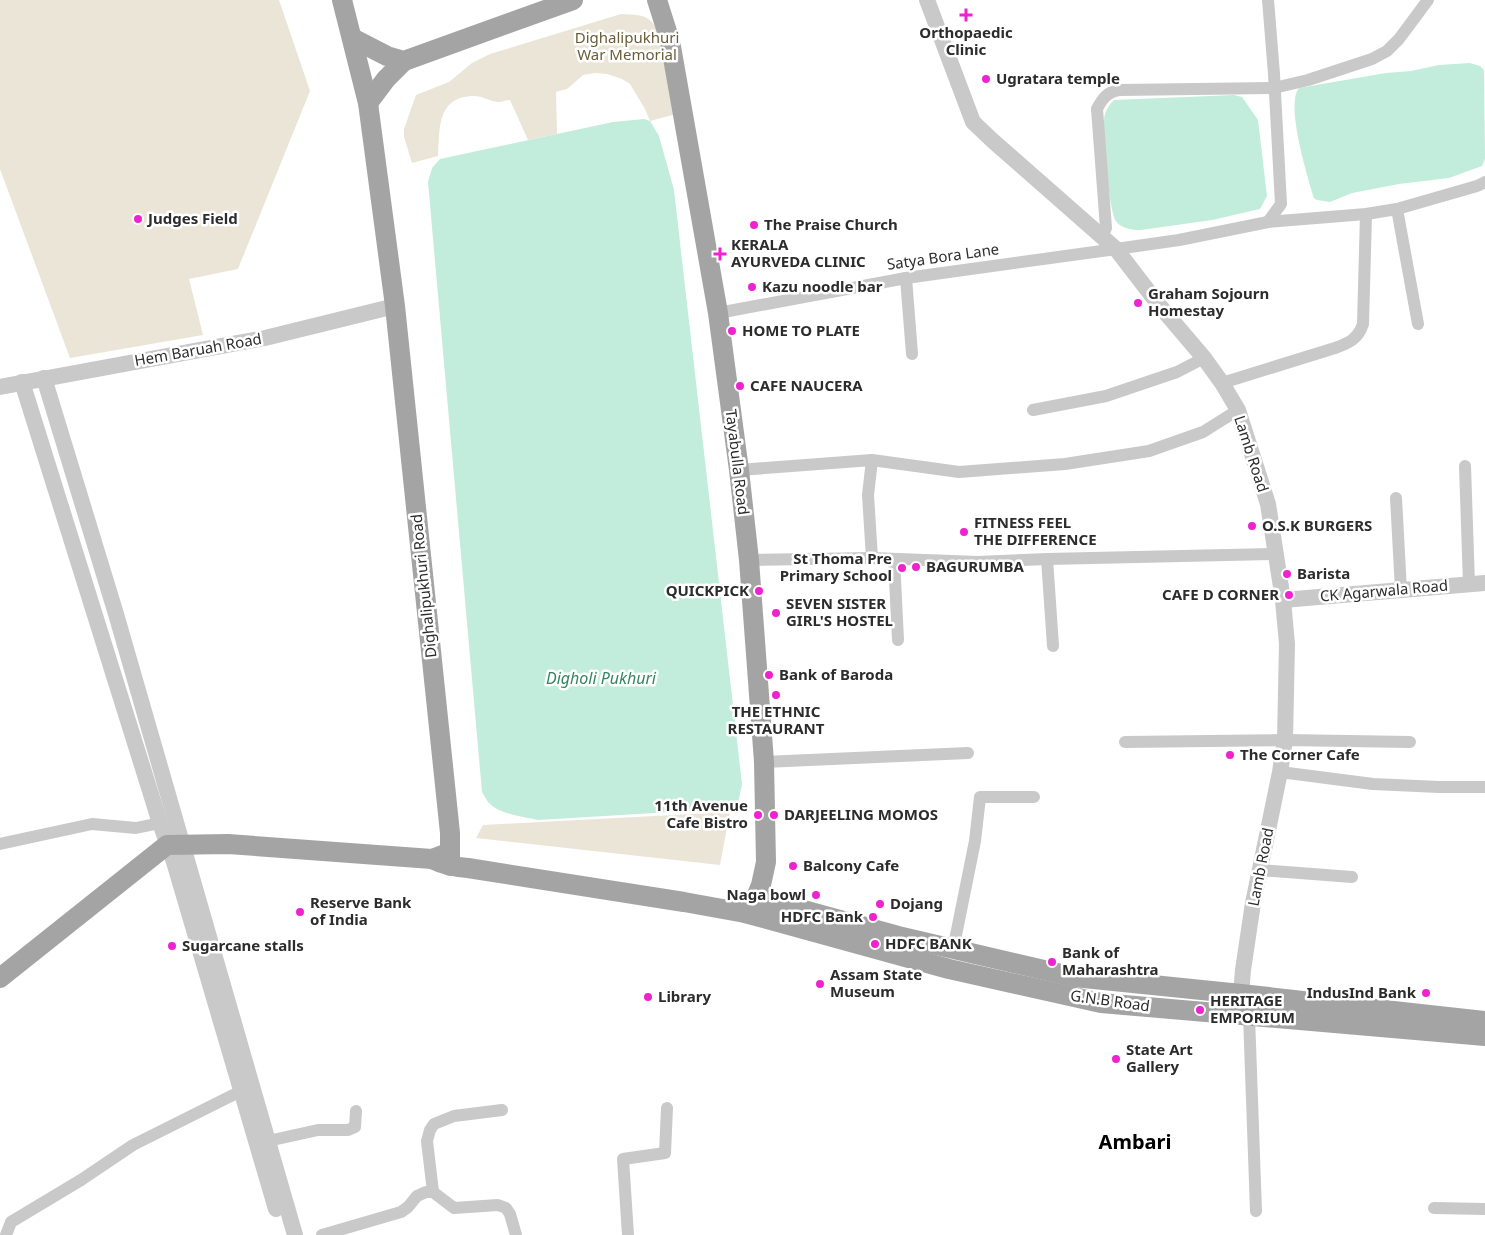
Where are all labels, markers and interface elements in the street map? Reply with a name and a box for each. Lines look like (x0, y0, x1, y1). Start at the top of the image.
marker: Orthopaedic Clinic (959, 8, 973, 22)
place label: Orthopaedic Clinic (919, 22, 1013, 59)
park label: Dighalipukhuri War Memorial (575, 27, 679, 64)
place label: Ugratara temple (996, 68, 1120, 88)
marker: Ugratara temple (980, 73, 992, 85)
place label: Judges Field (146, 208, 238, 228)
marker: Judges Field (132, 213, 144, 225)
place label: The Praise Church (764, 214, 898, 234)
marker: The Praise Church (748, 219, 760, 231)
place label: KERALA AYURVEDA CLINIC (731, 234, 866, 271)
street label: Satya Bora Lane (885, 238, 1000, 274)
marker: KERALA AYURVEDA CLINIC (713, 247, 727, 261)
place label: Kazu noodle bar (762, 276, 883, 296)
marker: Kazu noodle bar (746, 281, 758, 293)
place label: Graham Sojourn Homestay (1148, 283, 1269, 320)
marker: Graham Sojourn Homestay (1132, 297, 1144, 309)
place label: HOME TO PLATE (742, 320, 860, 340)
marker: HOME TO PLATE (726, 325, 738, 337)
street label: Hem Baruah Road (133, 328, 263, 370)
place label: CAFE NAUCERA (750, 375, 863, 395)
marker: CAFE NAUCERA (734, 380, 746, 392)
street label: Tayabulla Road (722, 408, 754, 516)
street label: Lamb Road (1230, 413, 1274, 495)
place label: FITNESS FEEL THE DIFFERENCE (974, 512, 1097, 549)
street label: Dighalipukhuri Road (406, 513, 441, 659)
place label: O.S.K BURGERS (1262, 515, 1372, 535)
marker: O.S.K BURGERS (1246, 520, 1258, 532)
marker: FITNESS FEEL THE DIFFERENCE (958, 526, 970, 538)
place label: St Thoma Pre Primary School (780, 548, 892, 585)
place label: BAGURUMBA (926, 556, 1025, 576)
marker: BAGURUMBA (910, 561, 922, 573)
marker: St Thoma Pre Primary School (896, 562, 908, 574)
place label: Barista (1297, 563, 1350, 583)
marker: Barista (1281, 568, 1293, 580)
street label: CK Agarwala Road (1319, 574, 1449, 606)
place label: QUICKPICK (666, 580, 749, 600)
place label: CAFE D CORNER (1162, 584, 1279, 604)
marker: QUICKPICK (753, 585, 765, 597)
marker: CAFE D CORNER (1283, 589, 1295, 601)
place label: SEVEN SISTER GIRL'S HOSTEL (786, 593, 893, 630)
marker: SEVEN SISTER GIRL'S HOSTEL (770, 607, 782, 619)
place label: Bank of Baroda (779, 664, 893, 684)
water label: Digholi Pukhuri (546, 667, 657, 689)
marker: Bank of Baroda (763, 669, 775, 681)
marker: THE ETHNIC RESTAURANT (770, 689, 782, 701)
place label: THE ETHNIC RESTAURANT (728, 701, 825, 738)
place label: The Corner Cafe (1240, 744, 1360, 764)
marker: The Corner Cafe (1224, 749, 1236, 761)
place label: 11th Avenue Cafe Bistro (654, 795, 748, 832)
place label: DARJEELING MOMOS (784, 804, 938, 824)
marker: 11th Avenue Cafe Bistro (752, 809, 764, 821)
marker: DARJEELING MOMOS (768, 809, 780, 821)
street label: Lamb Road (1243, 826, 1277, 908)
place label: Balcony Cafe (803, 855, 899, 875)
marker: Balcony Cafe (787, 860, 799, 872)
place label: Naga bowl (727, 884, 806, 904)
marker: Naga bowl (810, 889, 822, 901)
place label: Reserve Bank of India (310, 892, 412, 929)
place label: Dojang (890, 893, 943, 913)
marker: Dojang (874, 898, 886, 910)
marker: Reserve Bank of India (294, 906, 306, 918)
place label: HDFC Bank (781, 906, 864, 926)
marker: HDFC Bank (867, 911, 879, 923)
place label: HDFC BANK (885, 933, 972, 953)
place label: Sugarcane stalls (182, 935, 304, 955)
marker: HDFC BANK (869, 938, 881, 950)
marker: Sugarcane stalls (166, 940, 178, 952)
place label: Bank of Maharashtra (1062, 942, 1158, 979)
marker: Bank of Maharashtra (1046, 956, 1058, 968)
place label: Assam State Museum (830, 964, 922, 1001)
marker: Assam State Museum (814, 978, 826, 990)
place label: IndusInd Bank (1307, 982, 1417, 1002)
street label: G.N.B Road (1069, 985, 1151, 1015)
place label: Library (658, 986, 711, 1006)
marker: IndusInd Bank (1420, 987, 1432, 999)
place label: HERITAGE EMPORIUM (1210, 990, 1295, 1027)
marker: Library (642, 991, 654, 1003)
marker: HERITAGE EMPORIUM (1194, 1004, 1206, 1016)
place label: State Art Gallery (1126, 1039, 1193, 1076)
marker: State Art Gallery (1110, 1053, 1122, 1065)
district label: Ambari (1099, 1128, 1171, 1155)

